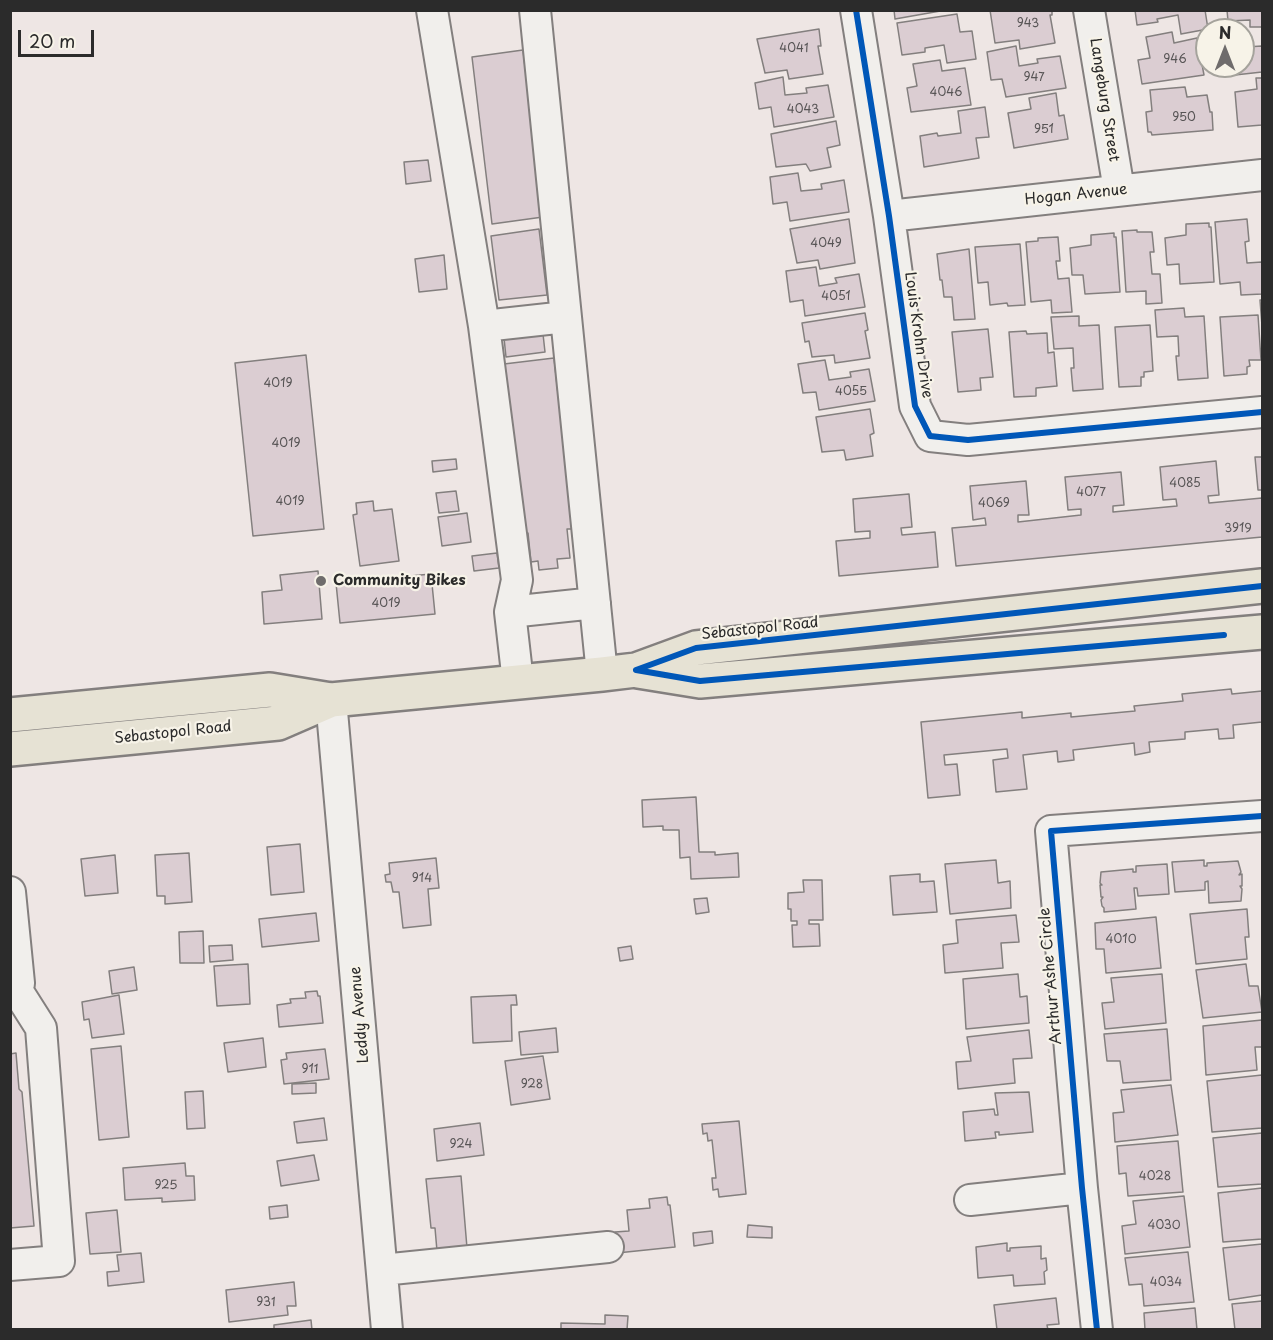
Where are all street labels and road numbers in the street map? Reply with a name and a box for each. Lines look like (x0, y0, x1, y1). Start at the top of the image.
street label: Langeburg Street (1085, 37, 1123, 163)
street label: Hogan Avenue (1024, 181, 1128, 209)
street label: Louis Krohn Drive (900, 271, 936, 399)
street label: Sebastopol Road (700, 614, 820, 644)
street label: Sebastopol Road (113, 718, 233, 748)
street label: Arthur Ashe Circle (1036, 907, 1066, 1045)
street label: Leddy Avenue (347, 966, 373, 1064)

